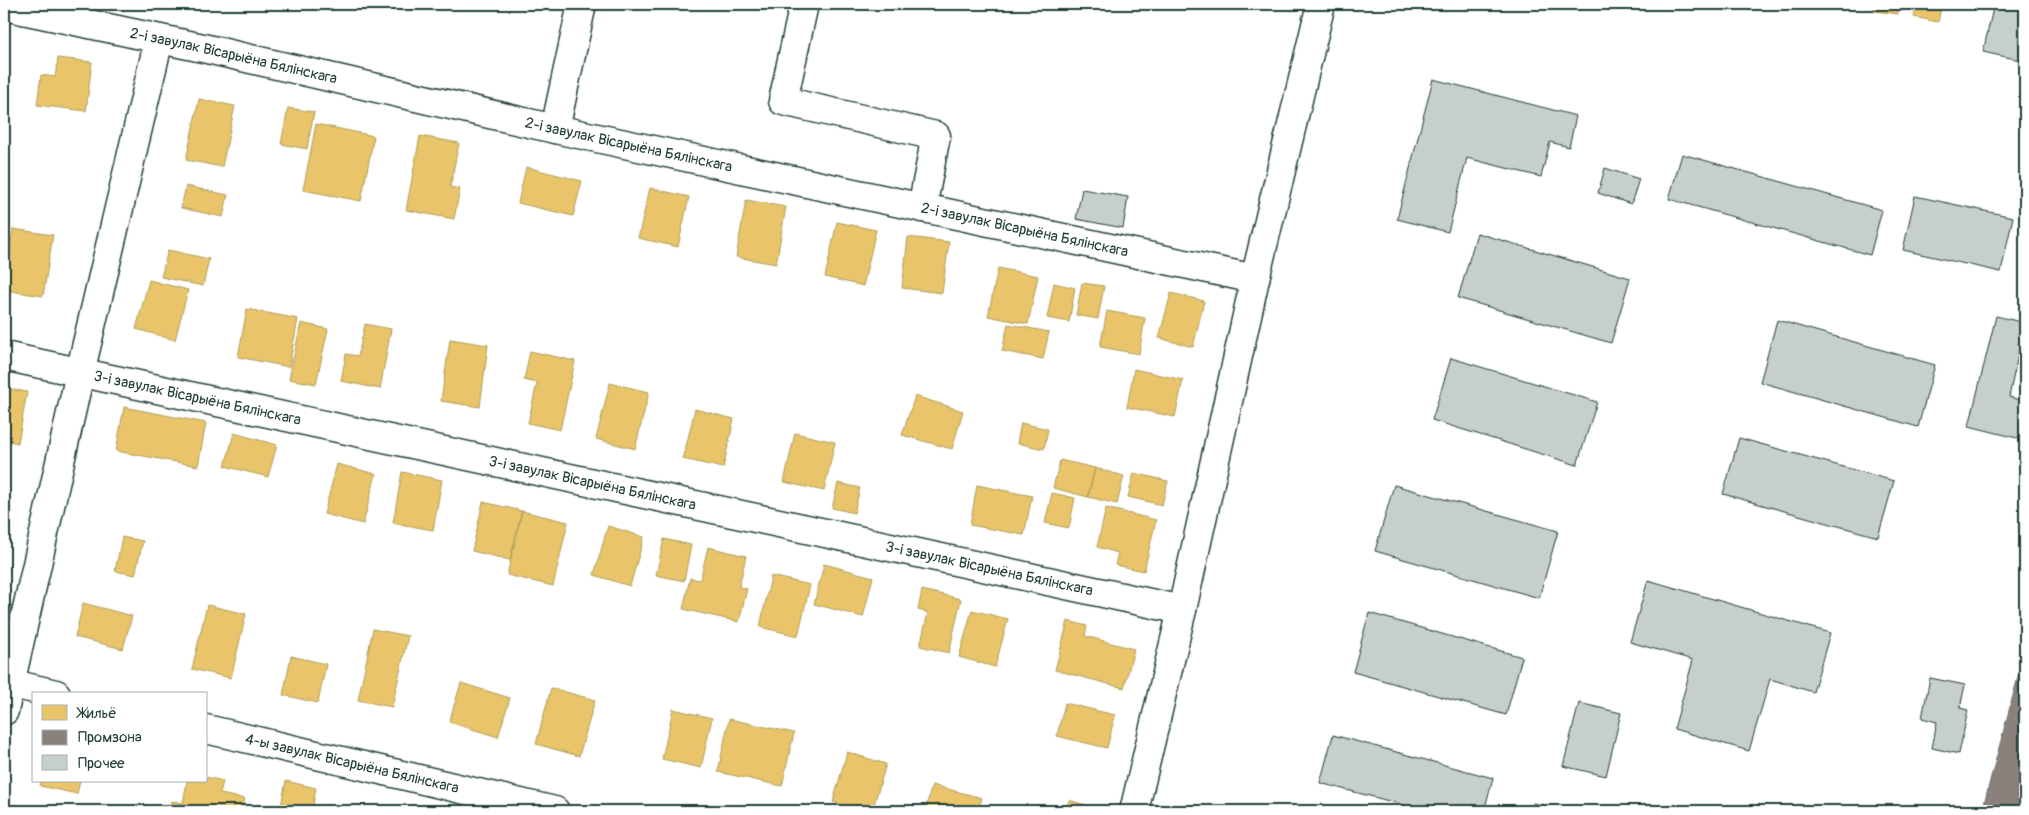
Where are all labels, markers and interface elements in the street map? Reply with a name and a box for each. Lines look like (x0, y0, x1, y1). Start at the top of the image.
street label: 2-і завулак Вісарыёна Бялінскага (128, 23, 339, 88)
street label: 2-і завулак Вісарыёна Бялінскага (523, 113, 734, 176)
street label: 2-і завулак Вісарыёна Бялінскага (919, 198, 1130, 261)
street label: 3-і завулак Вісарыёна Бялінскага (92, 366, 303, 429)
street label: 3-і завулак Вісарыёна Бялінскага (487, 451, 698, 514)
street label: 3-і завулак Вісарыёна Бялінскага (884, 537, 1095, 600)
legend (32, 692, 208, 782)
text: Жильё (76, 704, 117, 723)
text: Промзона (78, 728, 142, 747)
street label: 4-ы завулак Вісарыёна Бялінскага (243, 729, 461, 798)
text: Прочее (78, 754, 125, 773)

